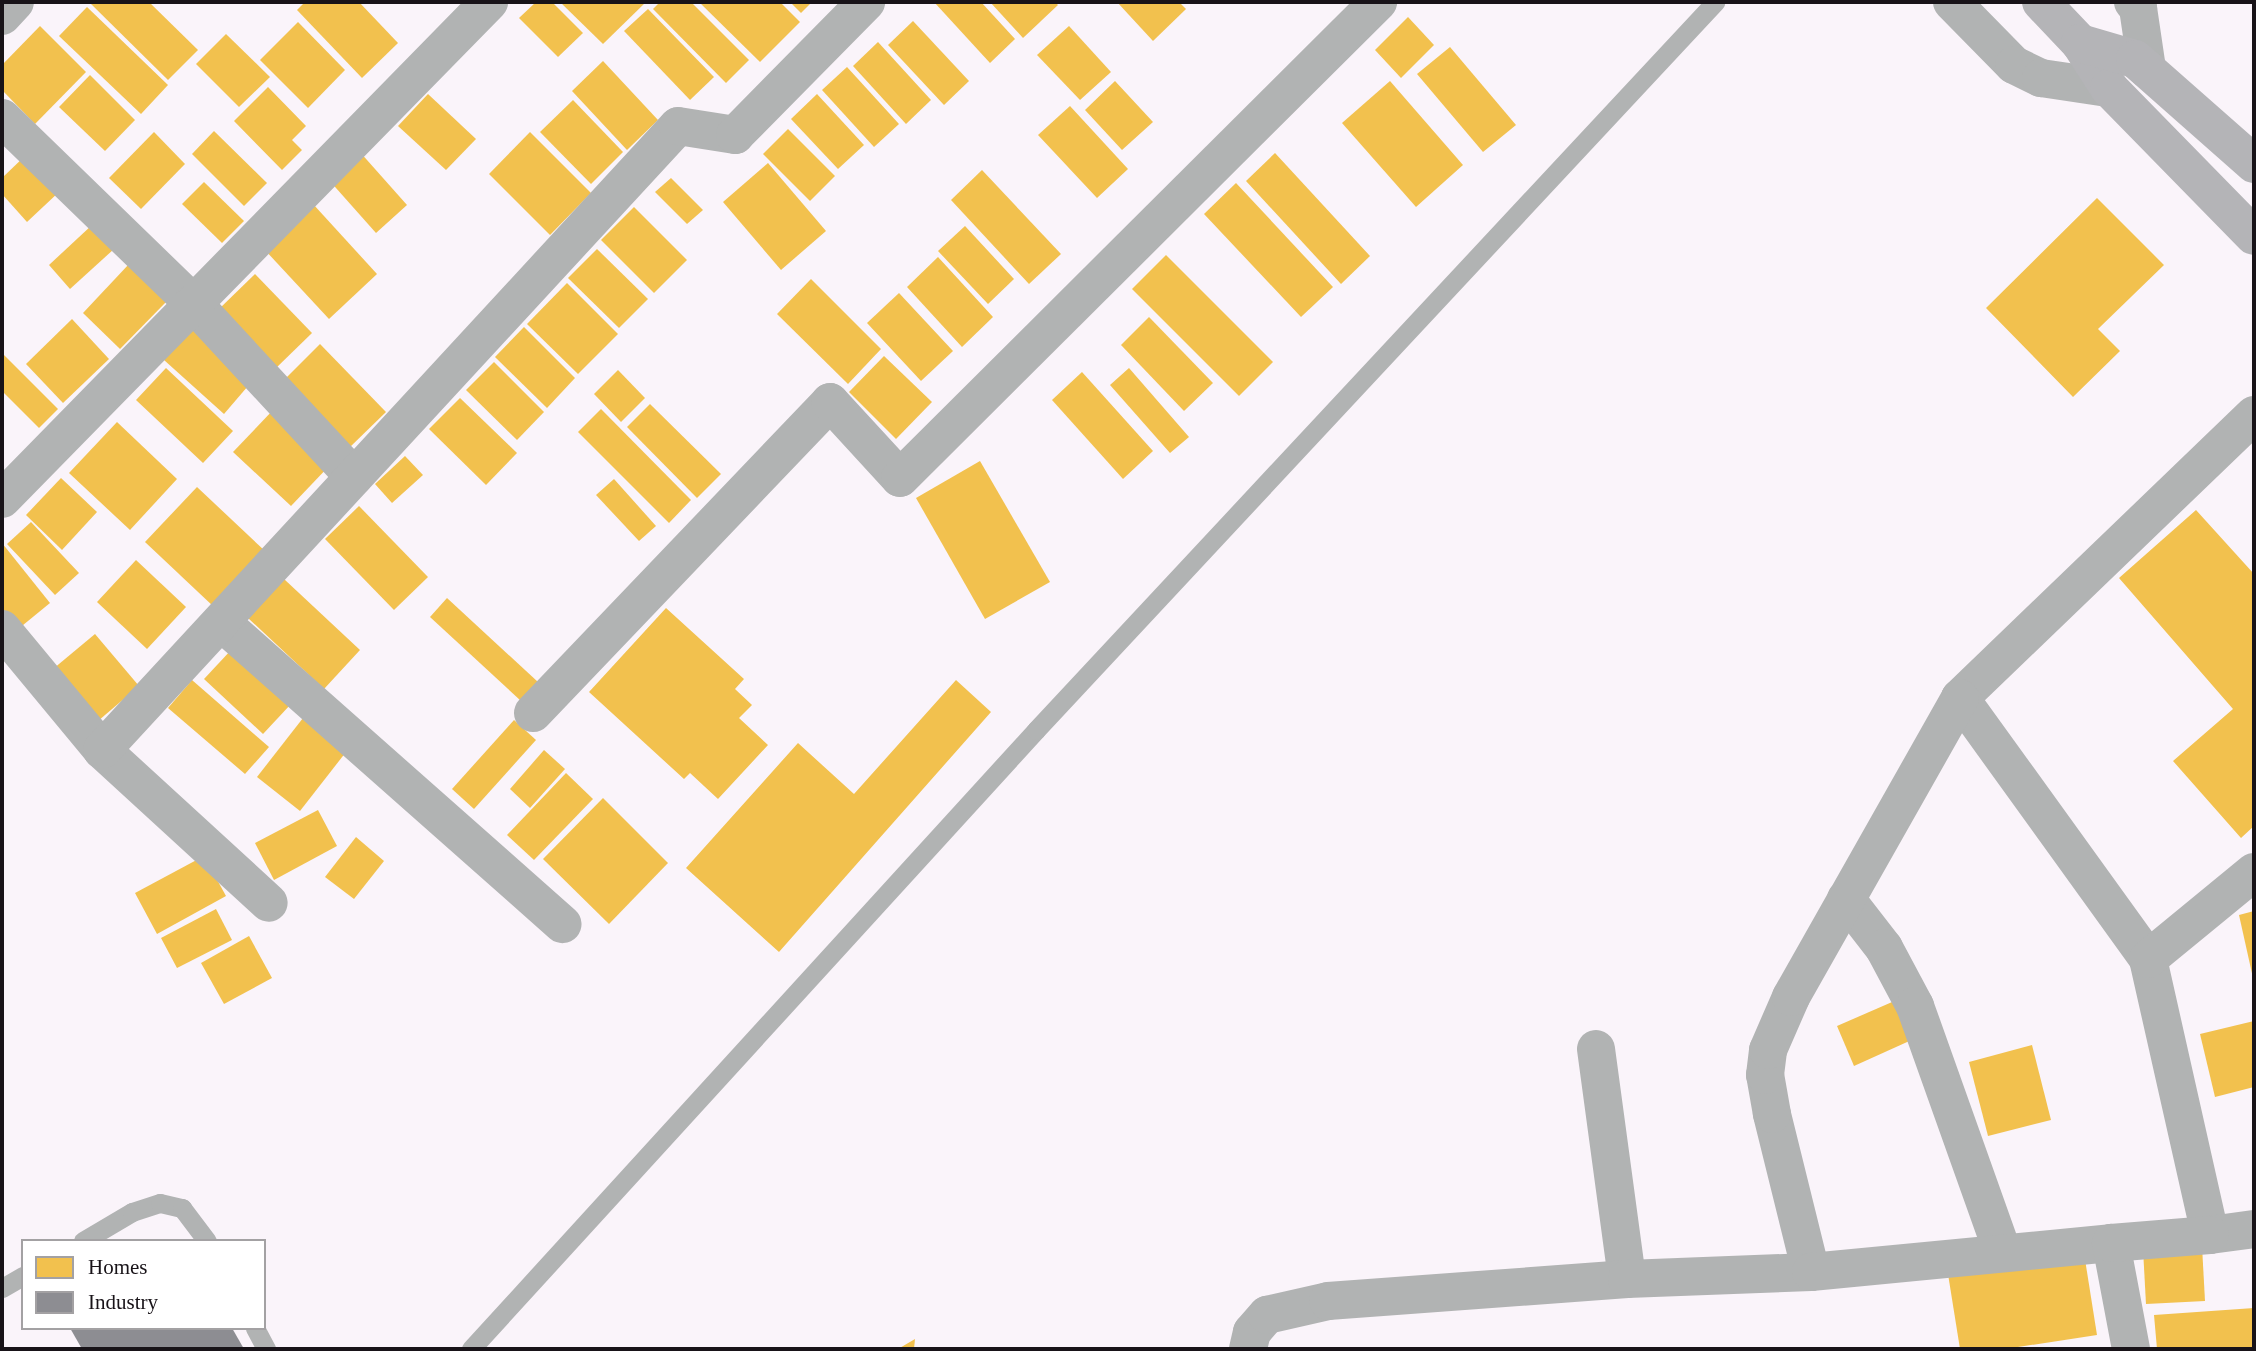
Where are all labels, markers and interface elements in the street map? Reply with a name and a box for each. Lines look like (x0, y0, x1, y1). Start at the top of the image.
legend (21, 1239, 266, 1330)
text: Homes (88, 1255, 148, 1279)
text: Industry (88, 1290, 158, 1314)

